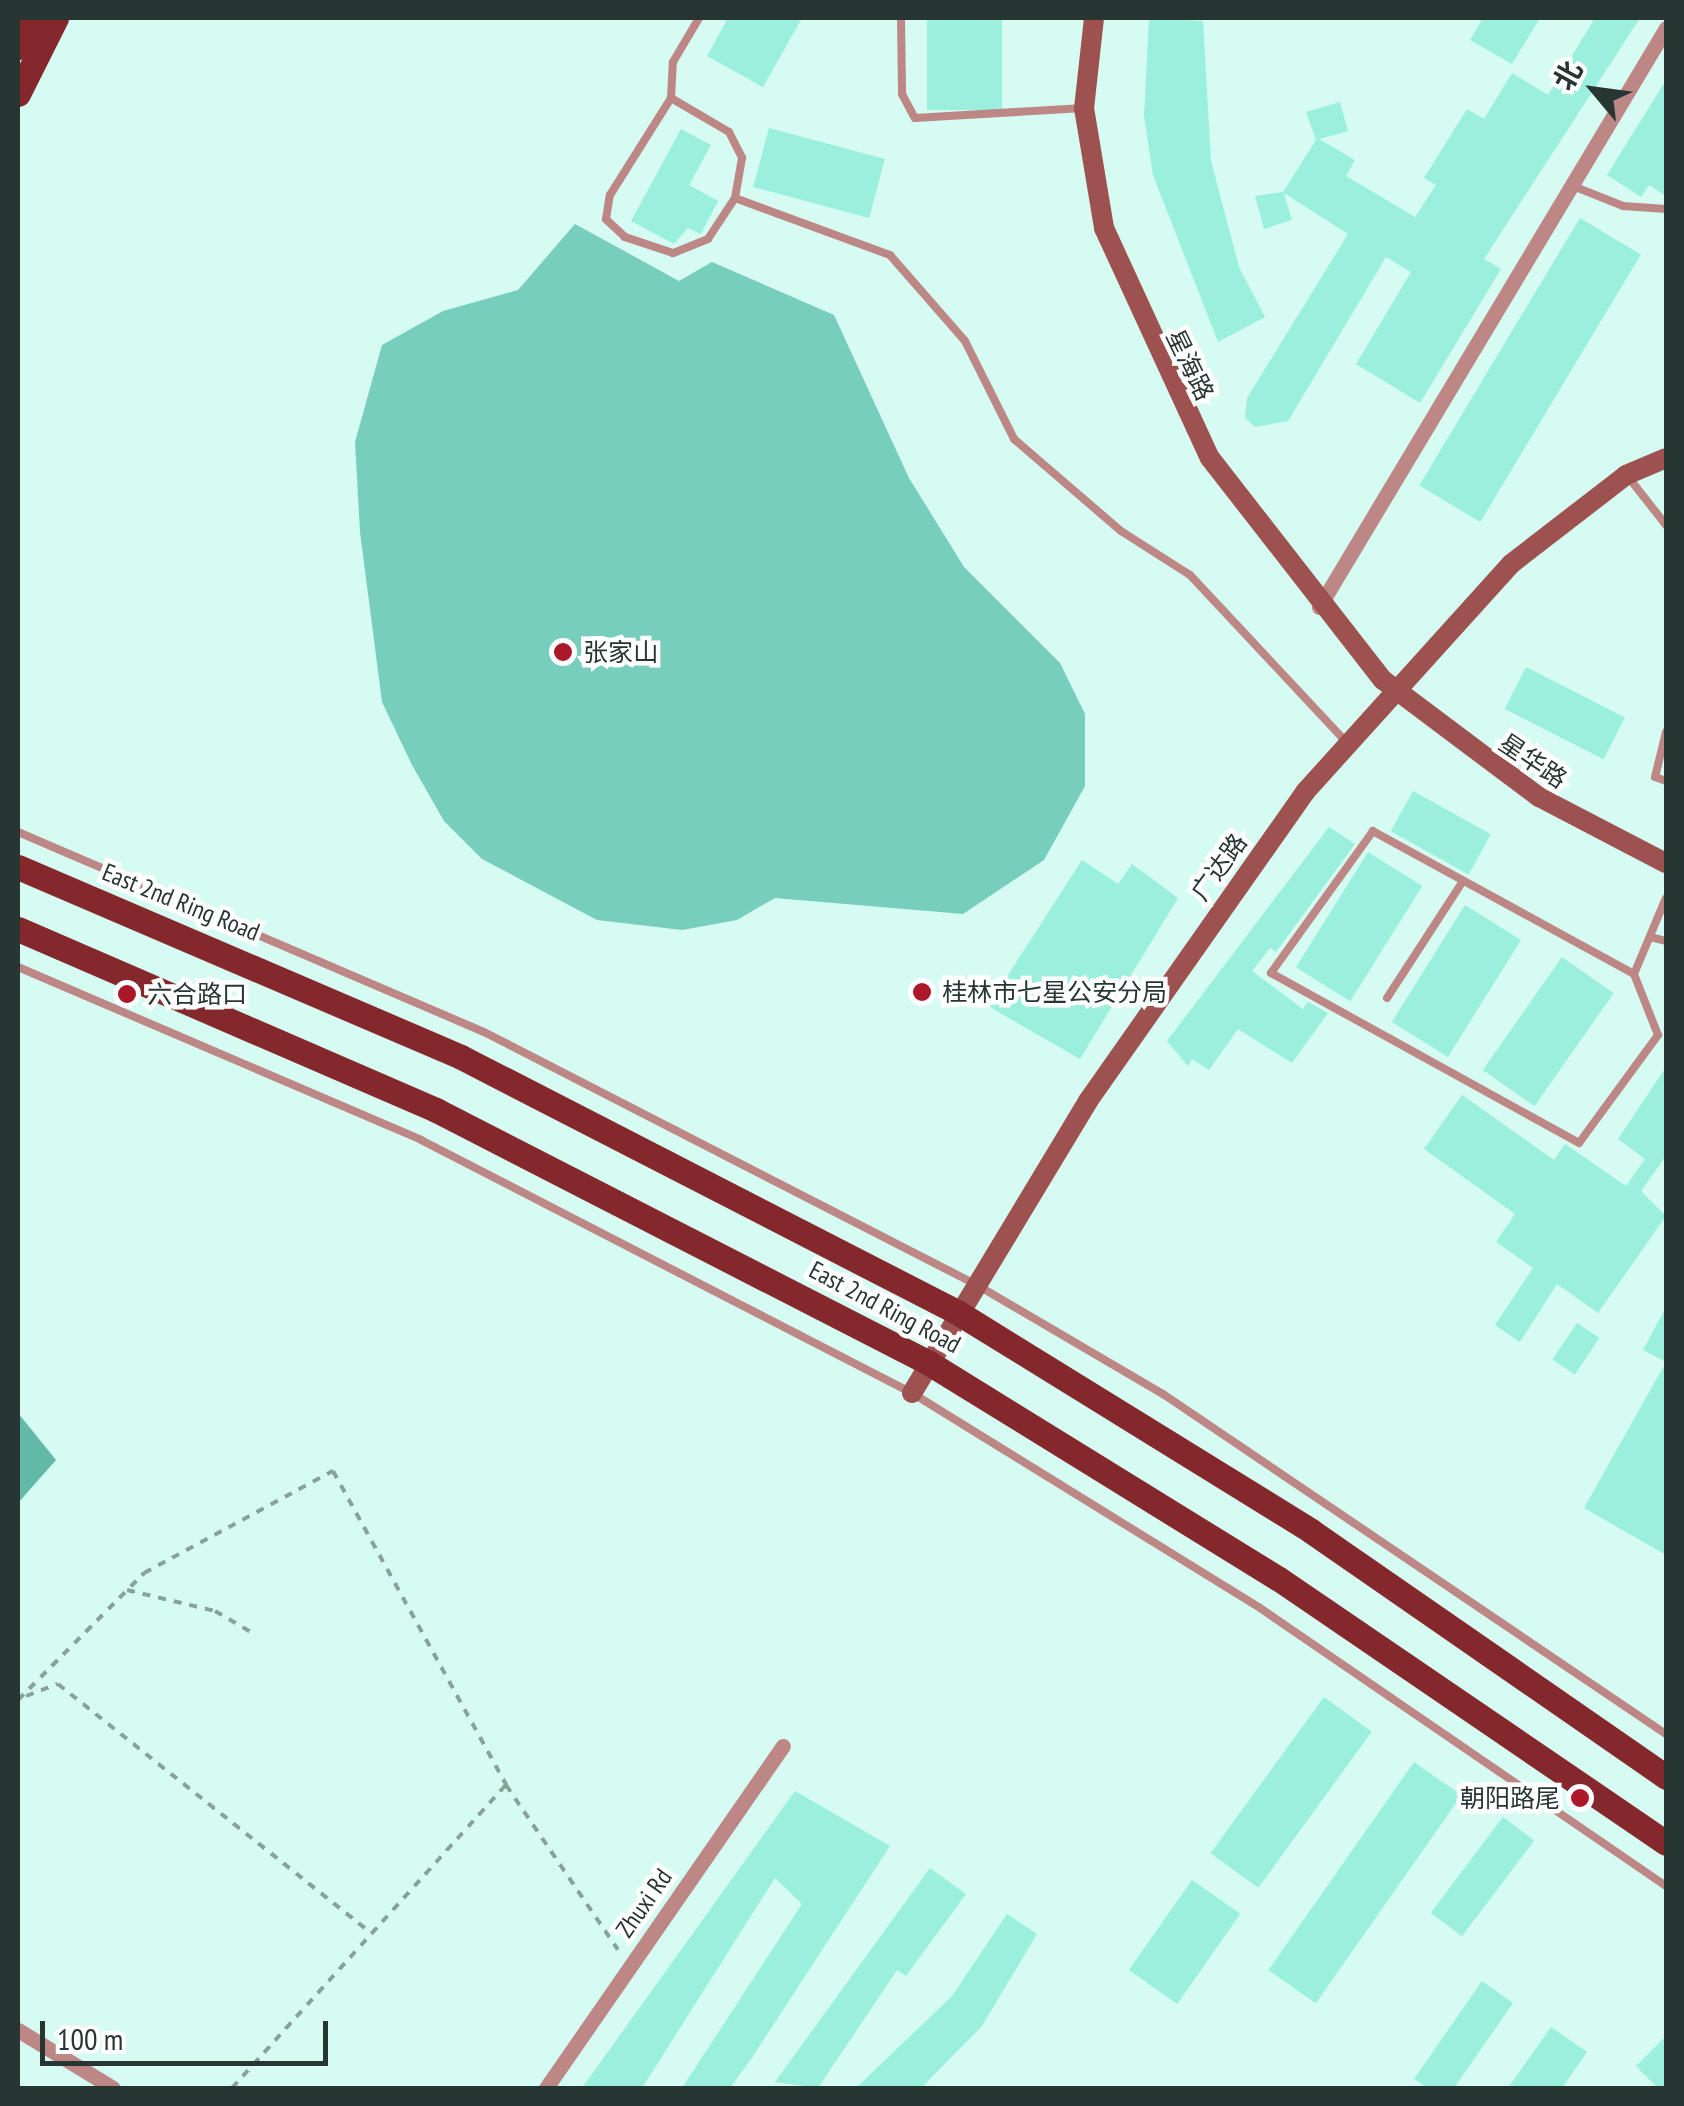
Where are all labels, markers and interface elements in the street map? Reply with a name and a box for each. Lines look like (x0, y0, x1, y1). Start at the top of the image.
north arrow (1544, 40, 1644, 140)
text: 北 (1544, 54, 1590, 96)
street label: 星海路 (1160, 325, 1220, 405)
place label: 张家山 (583, 637, 658, 667)
marker: 张家山 (552, 641, 574, 663)
street label: 星华路 (1494, 728, 1572, 794)
street label: 广达路 (1185, 828, 1253, 906)
street label: East 2nd Ring Road (98, 857, 264, 947)
place label: 桂林市七星公安分局 (942, 977, 1167, 1007)
place label: 六合路口 (147, 979, 247, 1009)
marker: 桂林市七星公安分局 (911, 981, 933, 1003)
marker: 六合路口 (116, 983, 138, 1005)
street label: East 2nd Ring Road (804, 1255, 966, 1359)
place label: 朝阳路尾 (1460, 1783, 1560, 1813)
marker: 朝阳路尾 (1569, 1787, 1591, 1809)
street label: Zhuxi Rd (610, 1863, 678, 1943)
scale bar (45, 2001, 332, 2063)
text: 100 m (57, 2019, 123, 2058)

